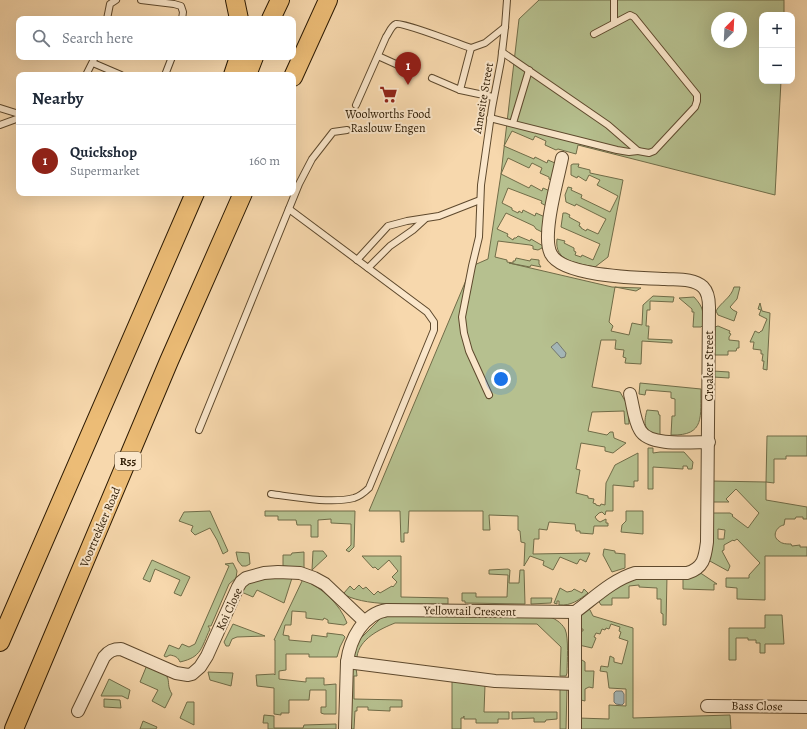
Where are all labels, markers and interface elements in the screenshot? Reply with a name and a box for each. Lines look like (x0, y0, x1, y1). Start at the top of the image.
north arrow (711, 12, 747, 48)
map controls (759, 12, 795, 84)
button: + (759, 12, 795, 48)
search box (16, 16, 296, 60)
icon: search (30, 27, 52, 49)
text: Search here (62, 28, 133, 48)
button: − (759, 48, 795, 84)
pin: 1 (395, 52, 421, 85)
street label: Amesite Street (469, 61, 497, 136)
supermarket icon: Woolworths Food Raslouw Engen (378, 85, 398, 105)
text: Nearby (32, 87, 83, 110)
place label: Woolworths Food Raslouw Engen (344, 106, 431, 136)
text: Quickshop (70, 142, 137, 162)
text: 1 (43, 152, 47, 169)
text: 160 m (249, 152, 280, 169)
text: Supermarket (70, 162, 140, 179)
street label: Croaker Street (701, 331, 717, 401)
your location (491, 369, 511, 389)
road number: R55 (115, 452, 141, 470)
street label: Voortrekker Road (75, 484, 124, 571)
street label: Koi Close (212, 585, 246, 633)
street label: Yellowtail Crescent (423, 602, 516, 620)
street label: Bass Close (731, 698, 783, 714)

